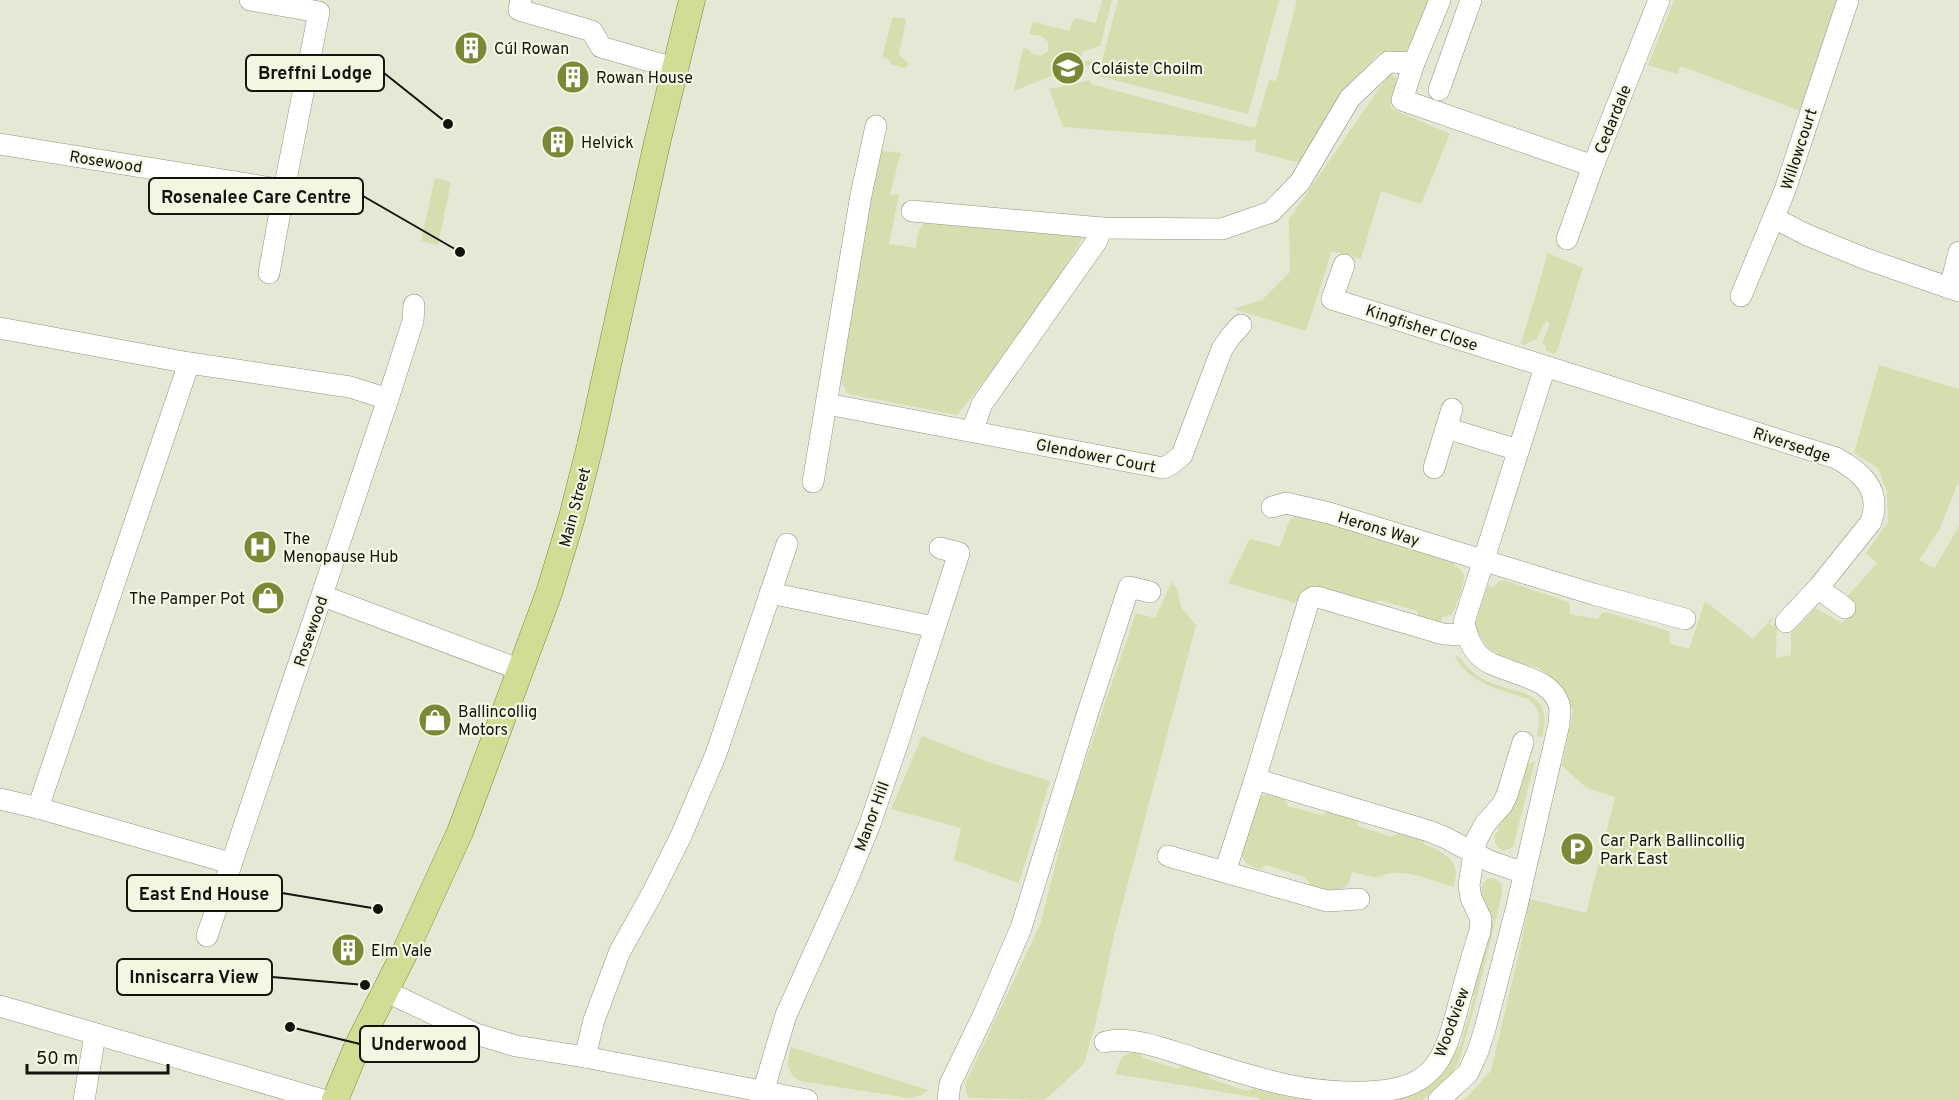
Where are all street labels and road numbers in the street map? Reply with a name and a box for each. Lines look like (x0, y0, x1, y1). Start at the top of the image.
street label: Cedardale (1591, 82, 1637, 157)
street label: Willowcourt (1777, 106, 1822, 193)
street label: Rosewood (68, 147, 144, 179)
street label: Kingfisher Close (1363, 301, 1480, 356)
street label: Riversedge (1750, 424, 1833, 468)
street label: Glendower Court (1034, 436, 1157, 478)
street label: Main Street (556, 465, 596, 550)
street label: Herons Way (1335, 508, 1422, 552)
street label: Rosewood (290, 594, 333, 670)
street label: Manor Hill (851, 779, 895, 854)
street label: Woodview (1431, 985, 1475, 1060)

